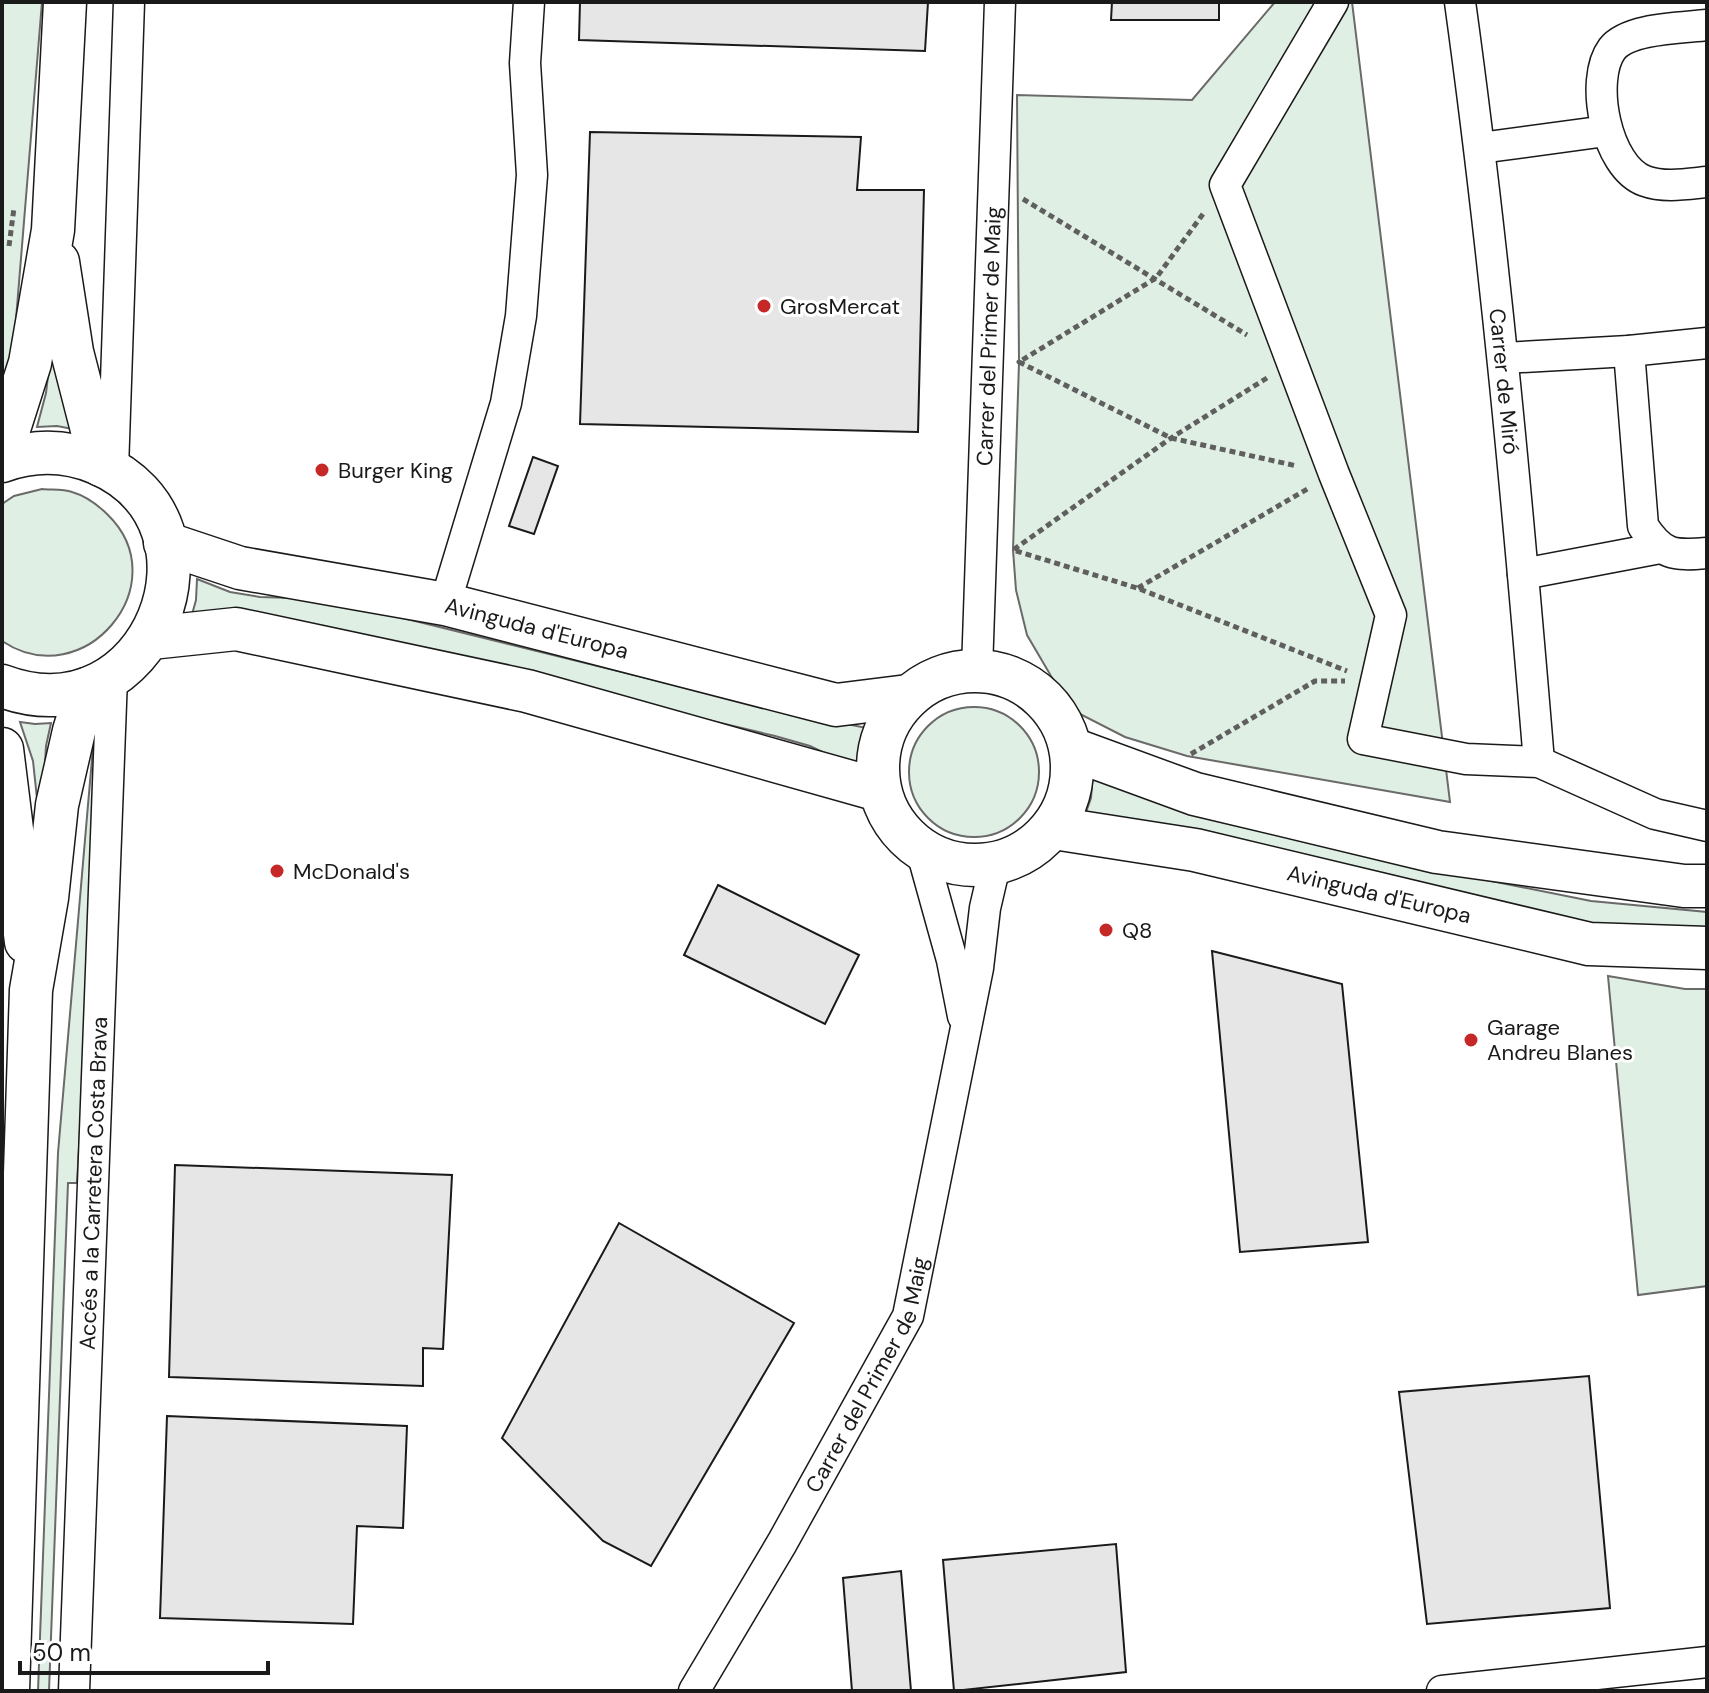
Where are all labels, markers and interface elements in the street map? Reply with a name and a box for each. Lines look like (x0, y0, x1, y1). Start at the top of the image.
street label: Carrer del Primer de Maig (970, 206, 1007, 466)
place label: GrosMercat (780, 292, 900, 321)
marker: GrosMercat (755, 297, 773, 315)
street label: Carrer de Miró (1483, 307, 1526, 456)
place label: Burger King (338, 456, 453, 485)
marker: Burger King (313, 461, 331, 479)
street label: Avinguda d'Europa (442, 590, 632, 665)
place label: McDonald's (293, 857, 410, 886)
street label: Avinguda d'Europa (1284, 858, 1474, 930)
marker: McDonald's (268, 862, 286, 880)
place label: Q8 (1122, 916, 1152, 945)
marker: Q8 (1097, 921, 1115, 939)
place label: Garage Andreu Blanes (1487, 1013, 1633, 1067)
street label: Accés a la Carretera Costa Brava (72, 1016, 114, 1351)
marker: Garage Andreu Blanes (1462, 1031, 1480, 1049)
street label: Carrer del Primer de Maig (798, 1254, 934, 1498)
scale bar (20, 1625, 268, 1675)
text: 50 m (32, 1637, 91, 1668)

